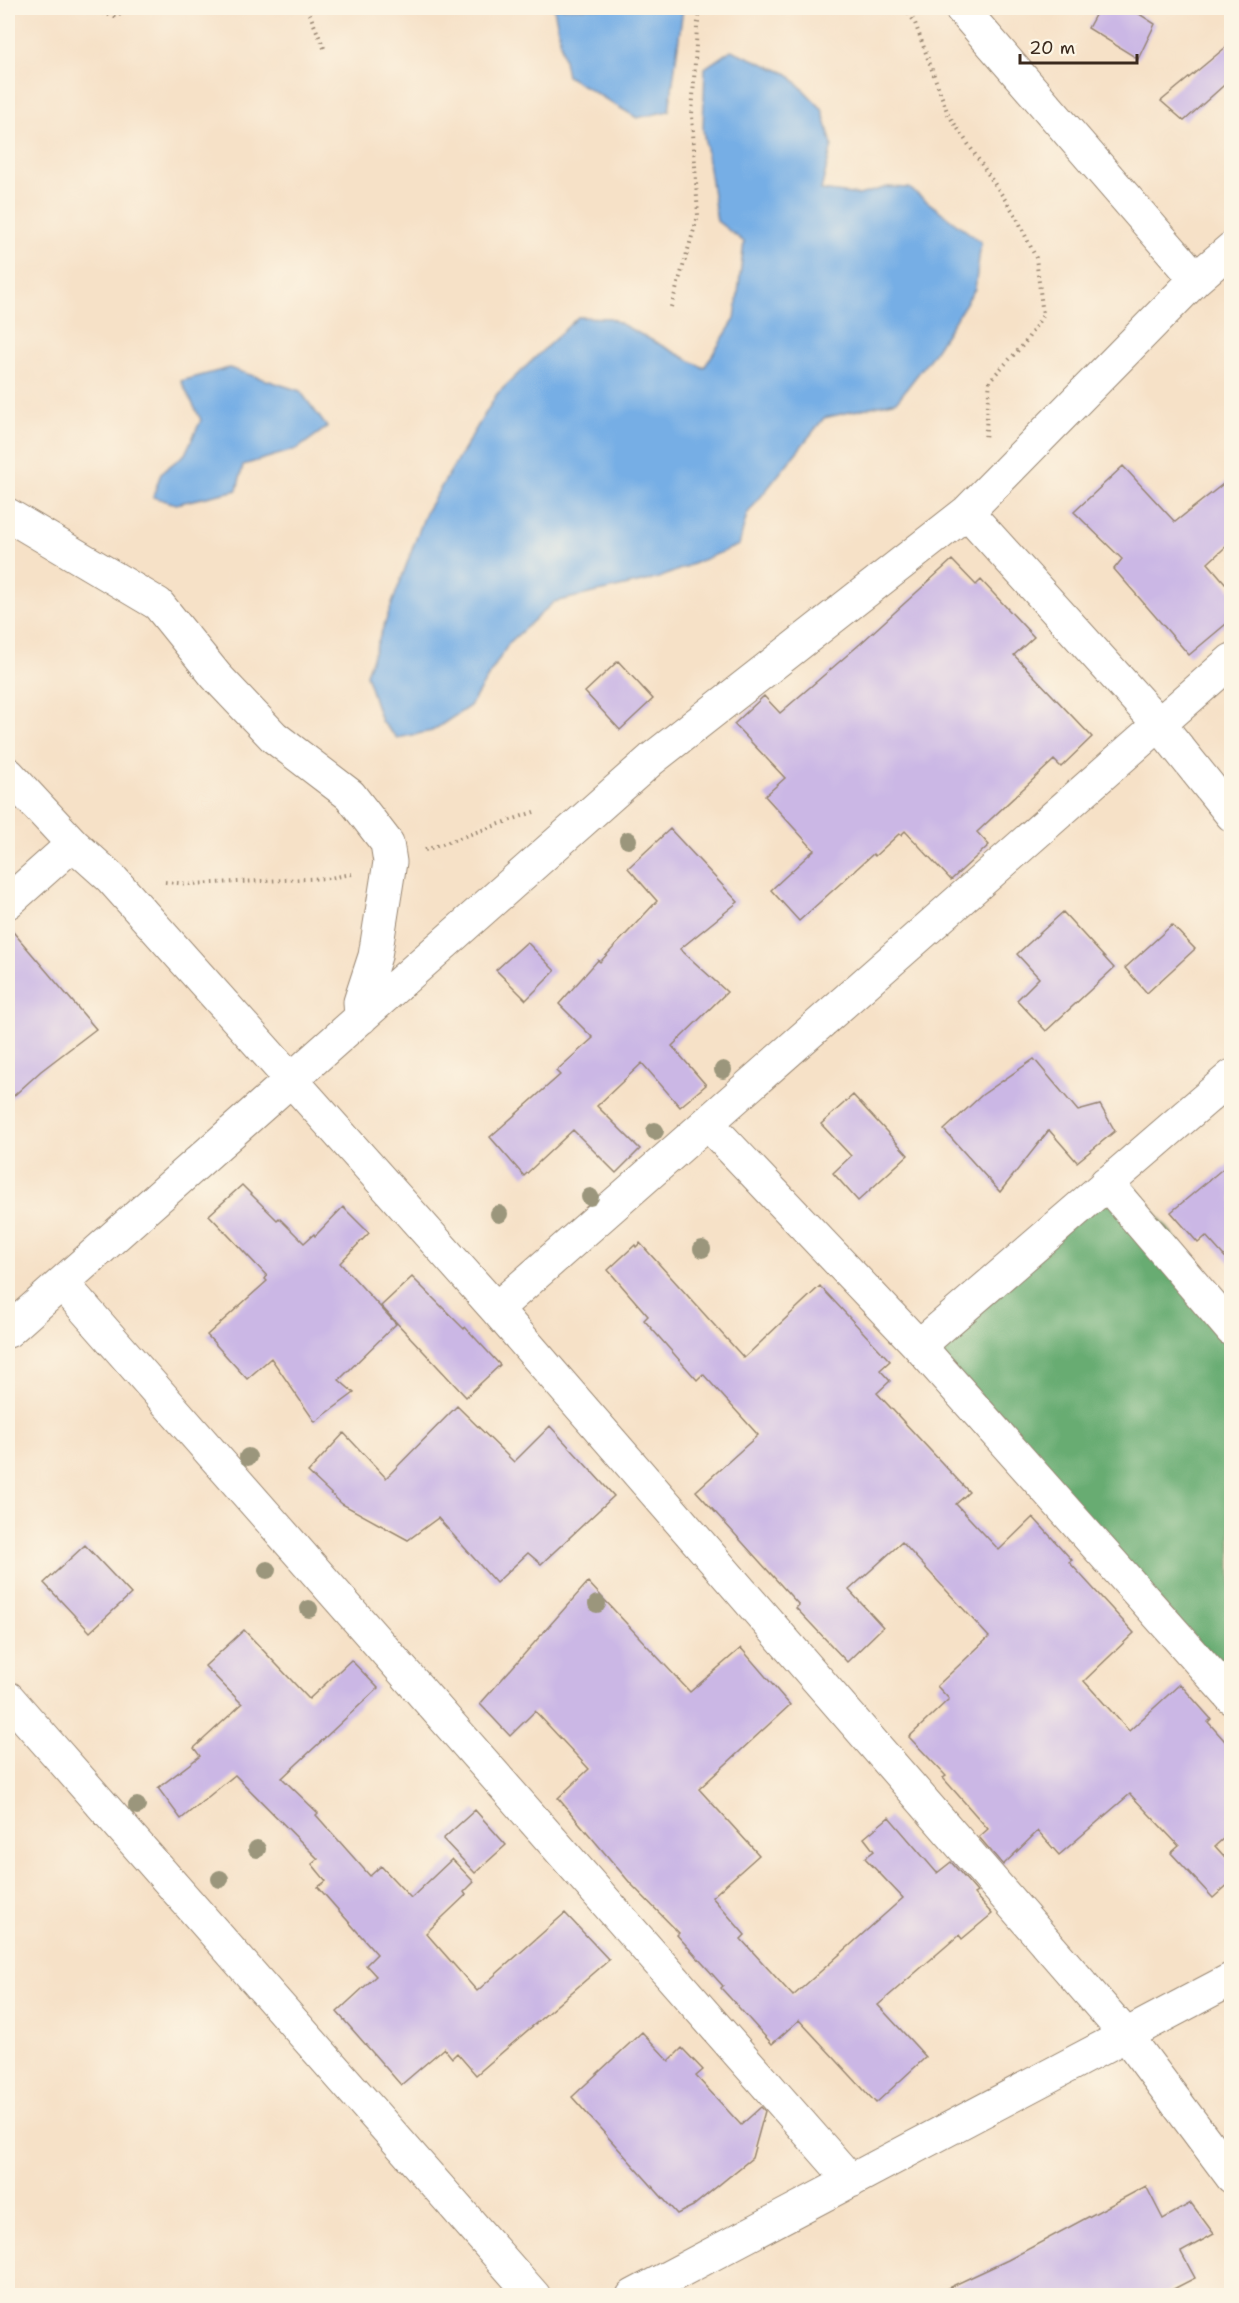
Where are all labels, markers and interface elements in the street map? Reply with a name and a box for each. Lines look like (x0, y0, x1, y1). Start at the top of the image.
scale bar (1020, 27, 1137, 65)
text: 20 m (1029, 36, 1075, 60)

